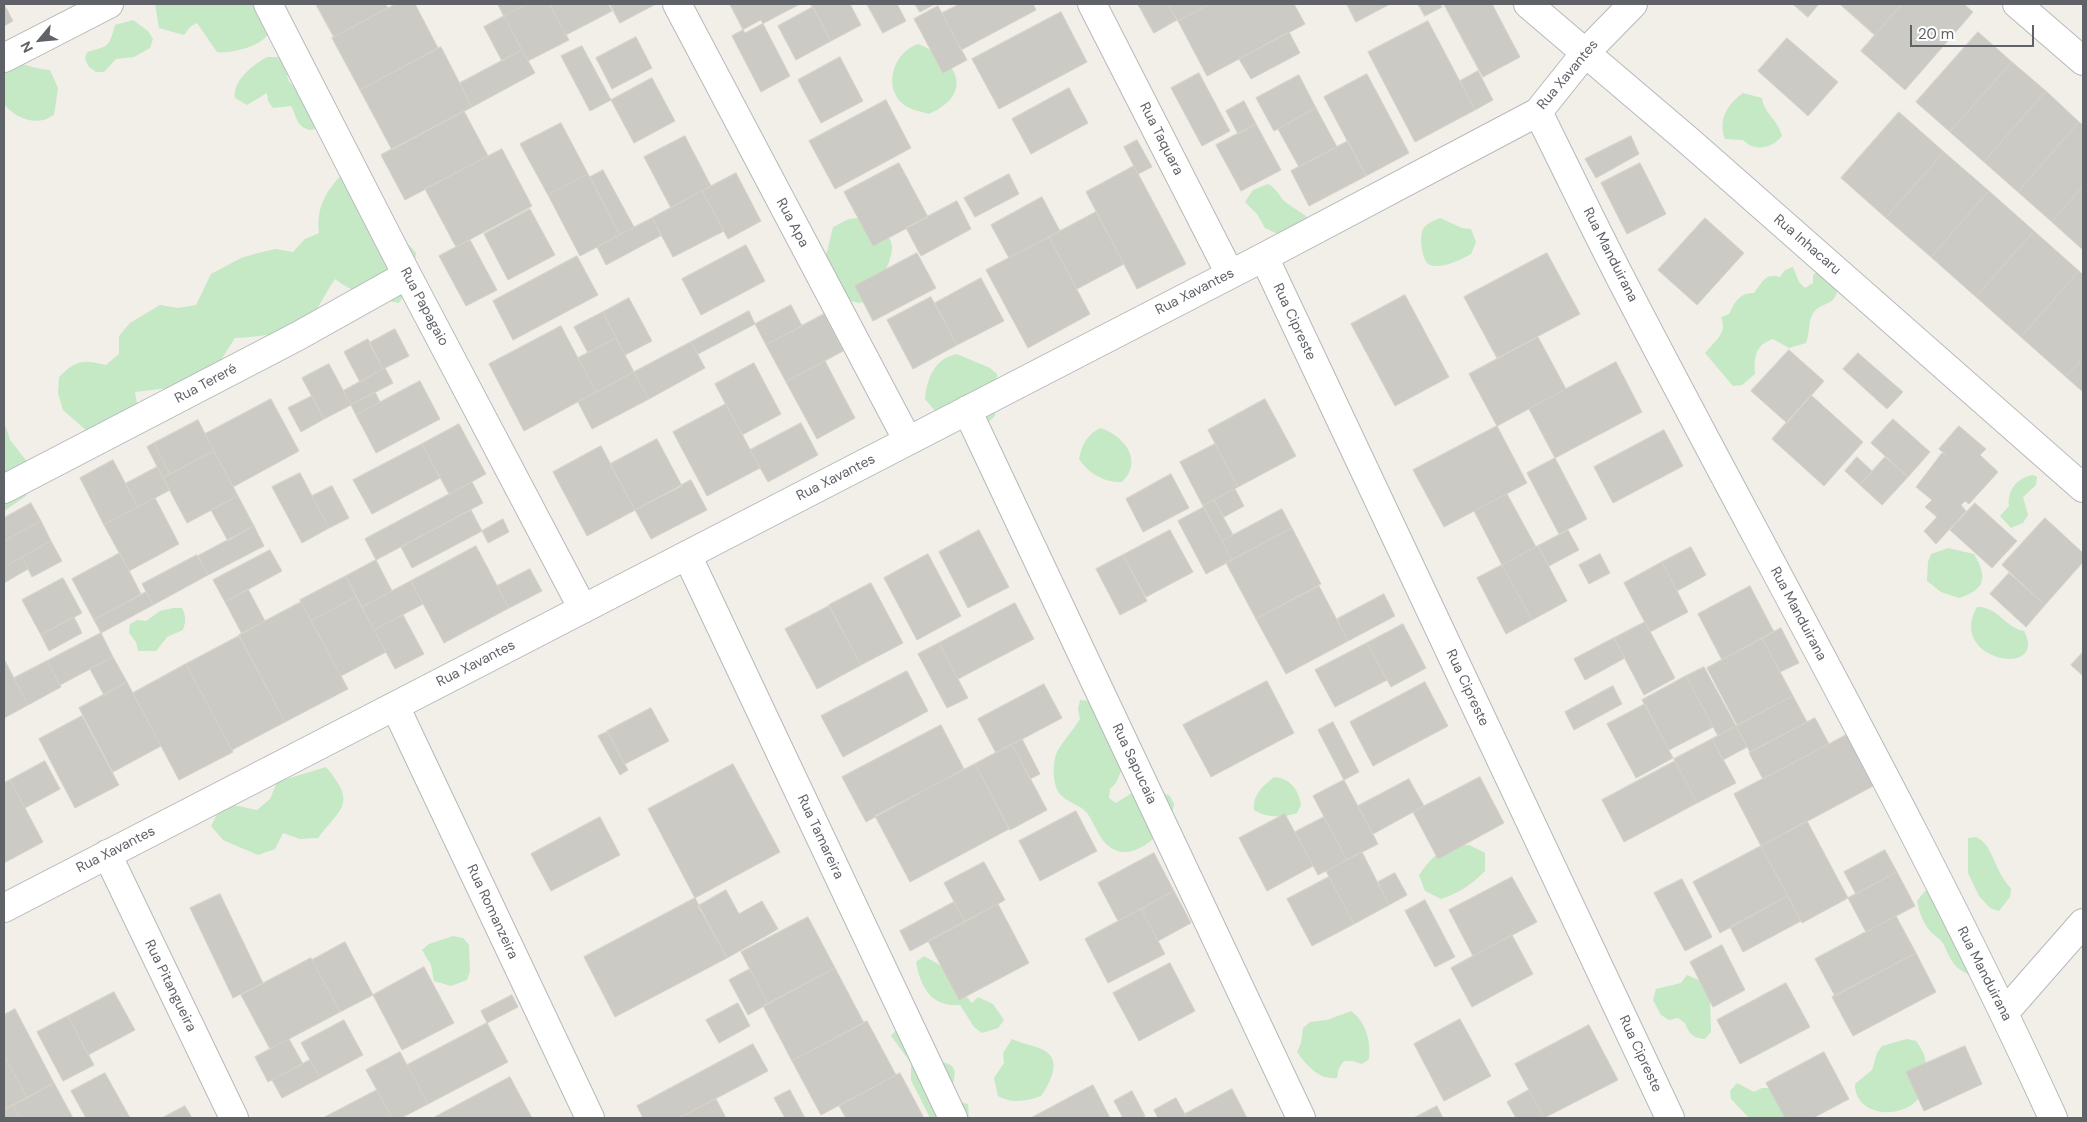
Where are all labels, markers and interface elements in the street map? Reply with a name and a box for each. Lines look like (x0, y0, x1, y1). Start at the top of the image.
north arrow (15, 15, 65, 65)
scale bar (1912, 15, 2036, 47)
text: 20 m (1918, 24, 1954, 44)
street label: Rua Xavantes (1534, 37, 1602, 113)
text: N (16, 38, 37, 56)
street label: Rua Taquara (1136, 100, 1186, 178)
street label: Rua Apa (772, 196, 812, 250)
street label: Rua Manduirana (1579, 205, 1641, 305)
street label: Rua Inhacaru (1770, 211, 1844, 279)
street label: Rua Papagaio (396, 265, 452, 349)
street label: Rua Xavantes (1153, 265, 1237, 319)
street label: Rua Cipreste (1269, 281, 1319, 363)
street label: Rua Tereré (172, 361, 240, 407)
street label: Rua Xavantes (794, 451, 878, 505)
street label: Rua Manduirana (1766, 564, 1830, 664)
street label: Rua Xavantes (434, 637, 518, 691)
street label: Rua Cipreste (1442, 647, 1492, 729)
street label: Rua Sapucaia (1108, 721, 1160, 807)
street label: Rua Tamareira (793, 792, 847, 882)
street label: Rua Xavantes (74, 823, 158, 877)
street label: Rua Romanzeira (463, 862, 521, 962)
street label: Rua Manduirana (1953, 924, 2015, 1024)
street label: Rua Pitangueira (140, 937, 200, 1035)
street label: Rua Cipreste (1615, 1013, 1665, 1095)

